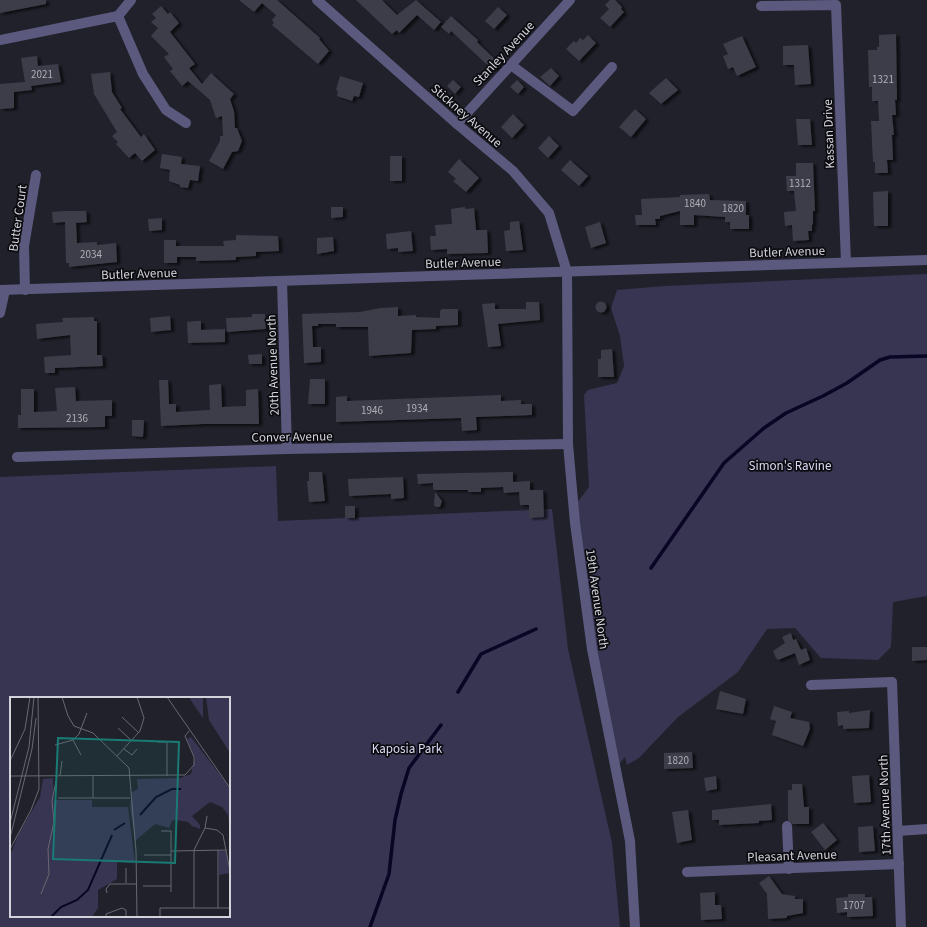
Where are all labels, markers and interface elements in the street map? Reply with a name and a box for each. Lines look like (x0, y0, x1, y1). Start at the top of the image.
street label: Stanley Avenue (469, 17, 539, 90)
house number: 2021 (31, 67, 53, 82)
house number: 1321 (872, 72, 894, 87)
street label: Stickney Avenue (427, 80, 506, 152)
street label: Kassan Drive (819, 99, 839, 169)
house number: 1312 (789, 176, 811, 191)
street label: Butter Court (4, 183, 32, 253)
house number: 1840 (684, 196, 706, 211)
house number: 1820 (722, 201, 744, 216)
street label: Butler Avenue (749, 242, 825, 262)
house number: 2034 (80, 247, 102, 262)
street label: Butler Avenue (425, 253, 501, 273)
street label: Butler Avenue (101, 264, 177, 284)
street label: 20th Avenue North (262, 314, 284, 416)
house number: 1934 (406, 401, 428, 416)
house number: 1946 (361, 403, 383, 418)
house number: 2136 (66, 411, 88, 426)
street label: Conver Avenue (251, 427, 333, 447)
park label: Simon's Ravine (749, 457, 831, 475)
street label: 19th Avenue North (581, 548, 613, 650)
inset map (10, 697, 230, 917)
park label: Kaposia Park (372, 740, 443, 758)
house number: 1820 (667, 753, 689, 768)
street label: 17th Avenue North (874, 754, 896, 856)
street label: Pleasant Avenue (747, 845, 837, 867)
house number: 1707 (843, 898, 865, 913)

